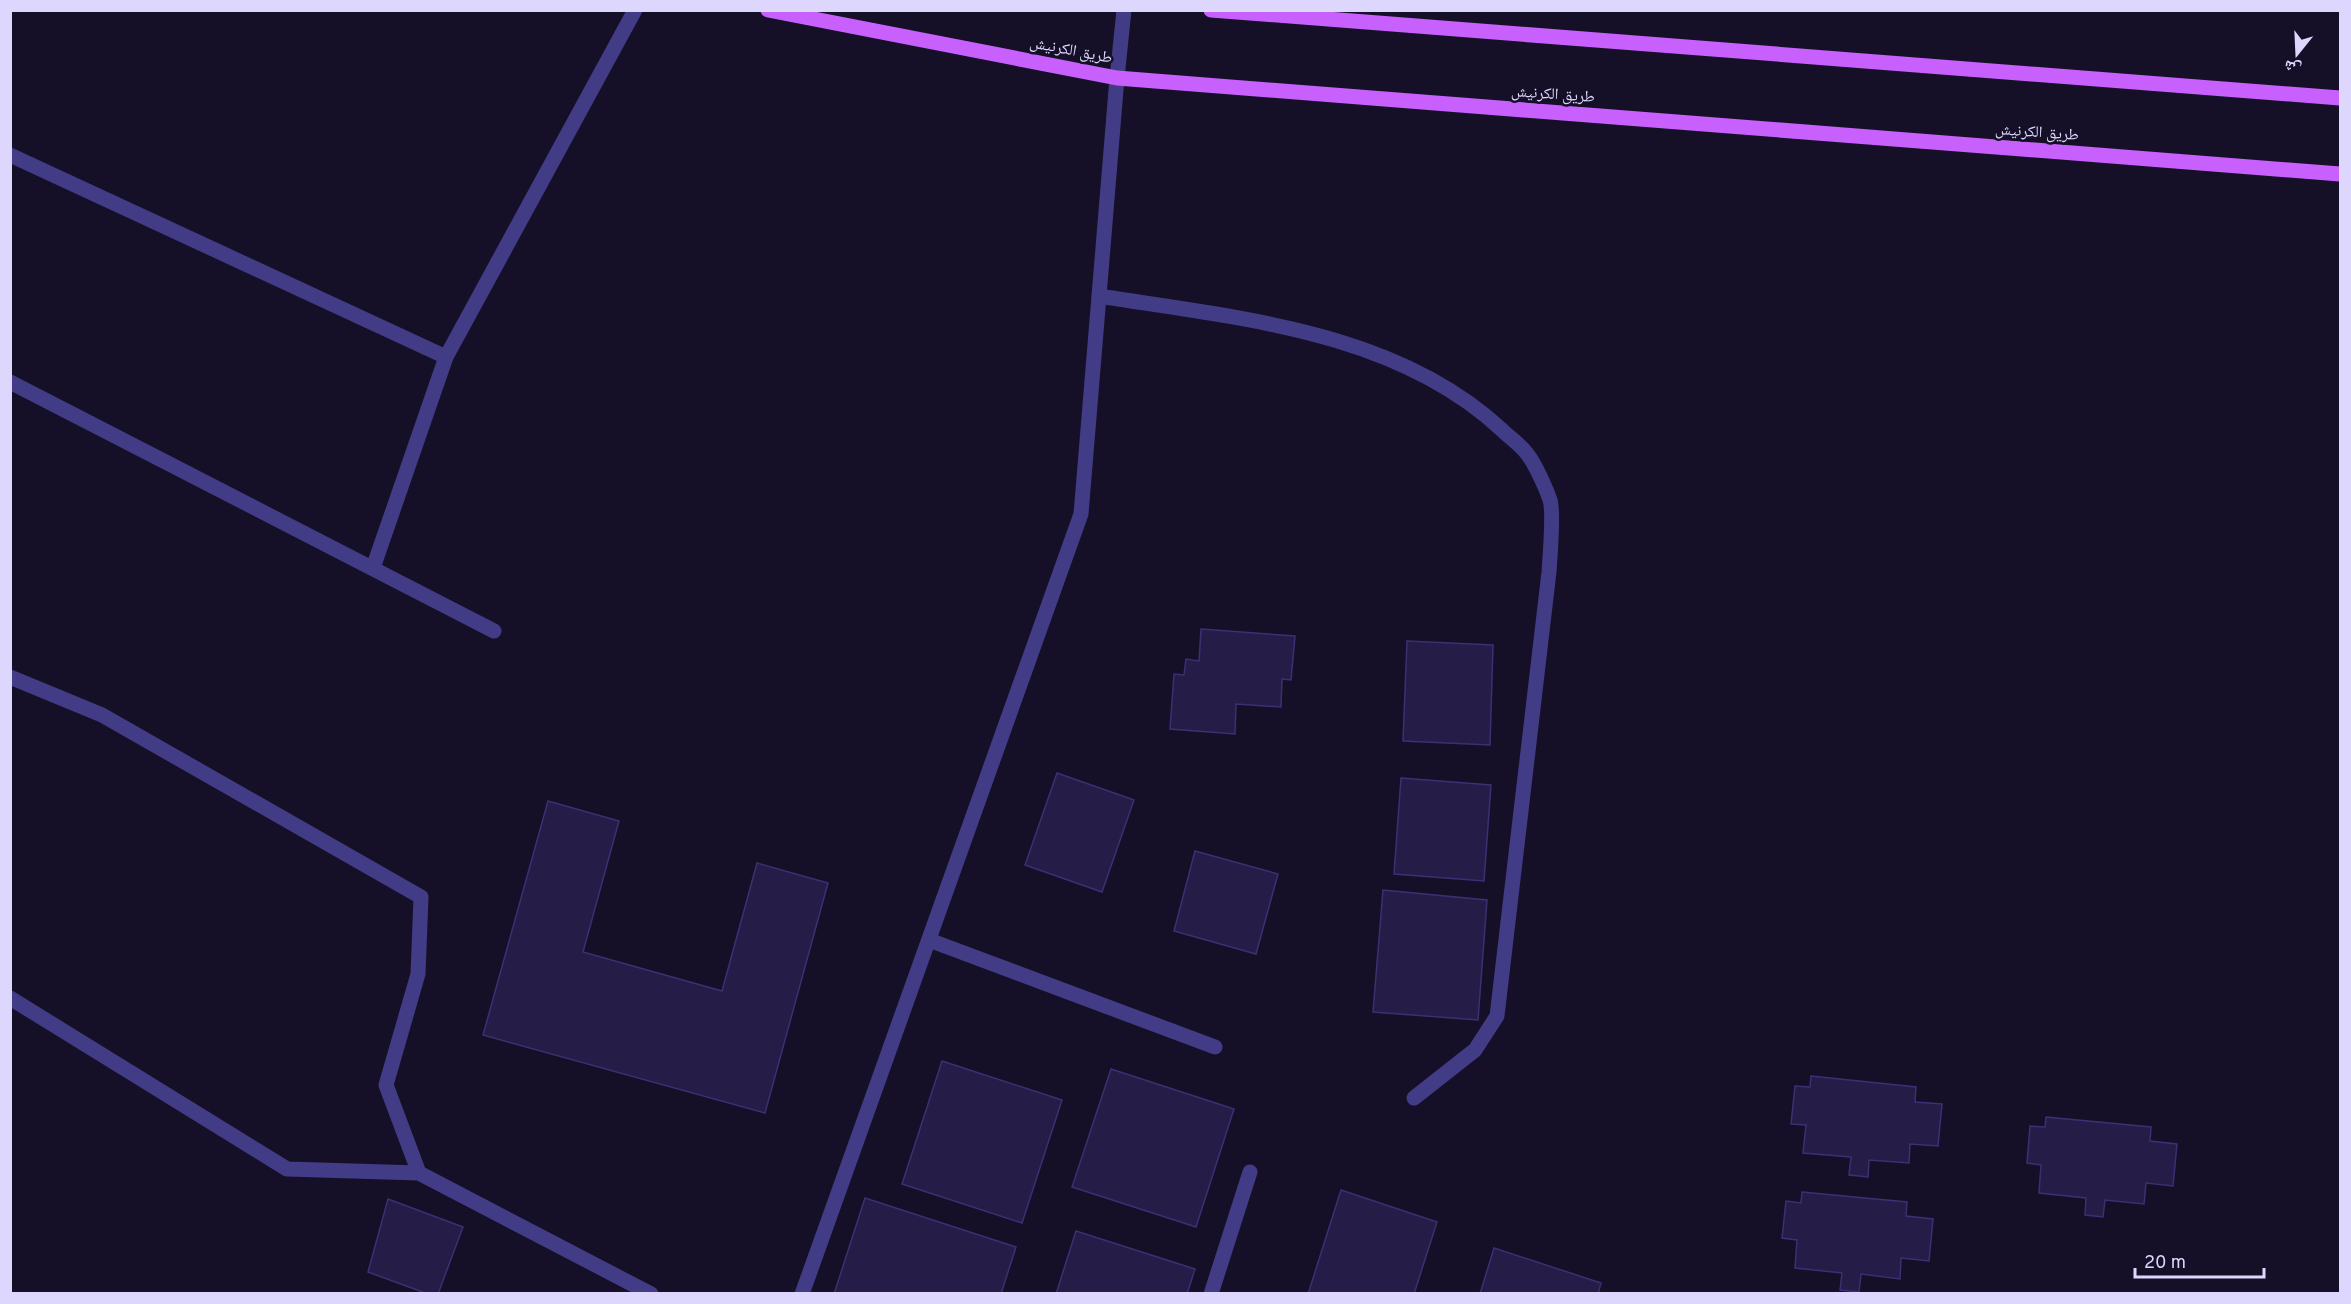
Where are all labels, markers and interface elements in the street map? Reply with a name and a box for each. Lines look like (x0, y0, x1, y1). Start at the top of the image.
north arrow (2267, 24, 2327, 84)
street label: طريق الكرنيش (1028, 33, 1114, 69)
text: ش (2282, 54, 2304, 78)
street label: طريق الكرنيش (1510, 82, 1596, 108)
street label: طريق الكرنيش (1994, 120, 2080, 146)
scale bar (2135, 1241, 2264, 1279)
text: 20 m (2144, 1252, 2186, 1275)

